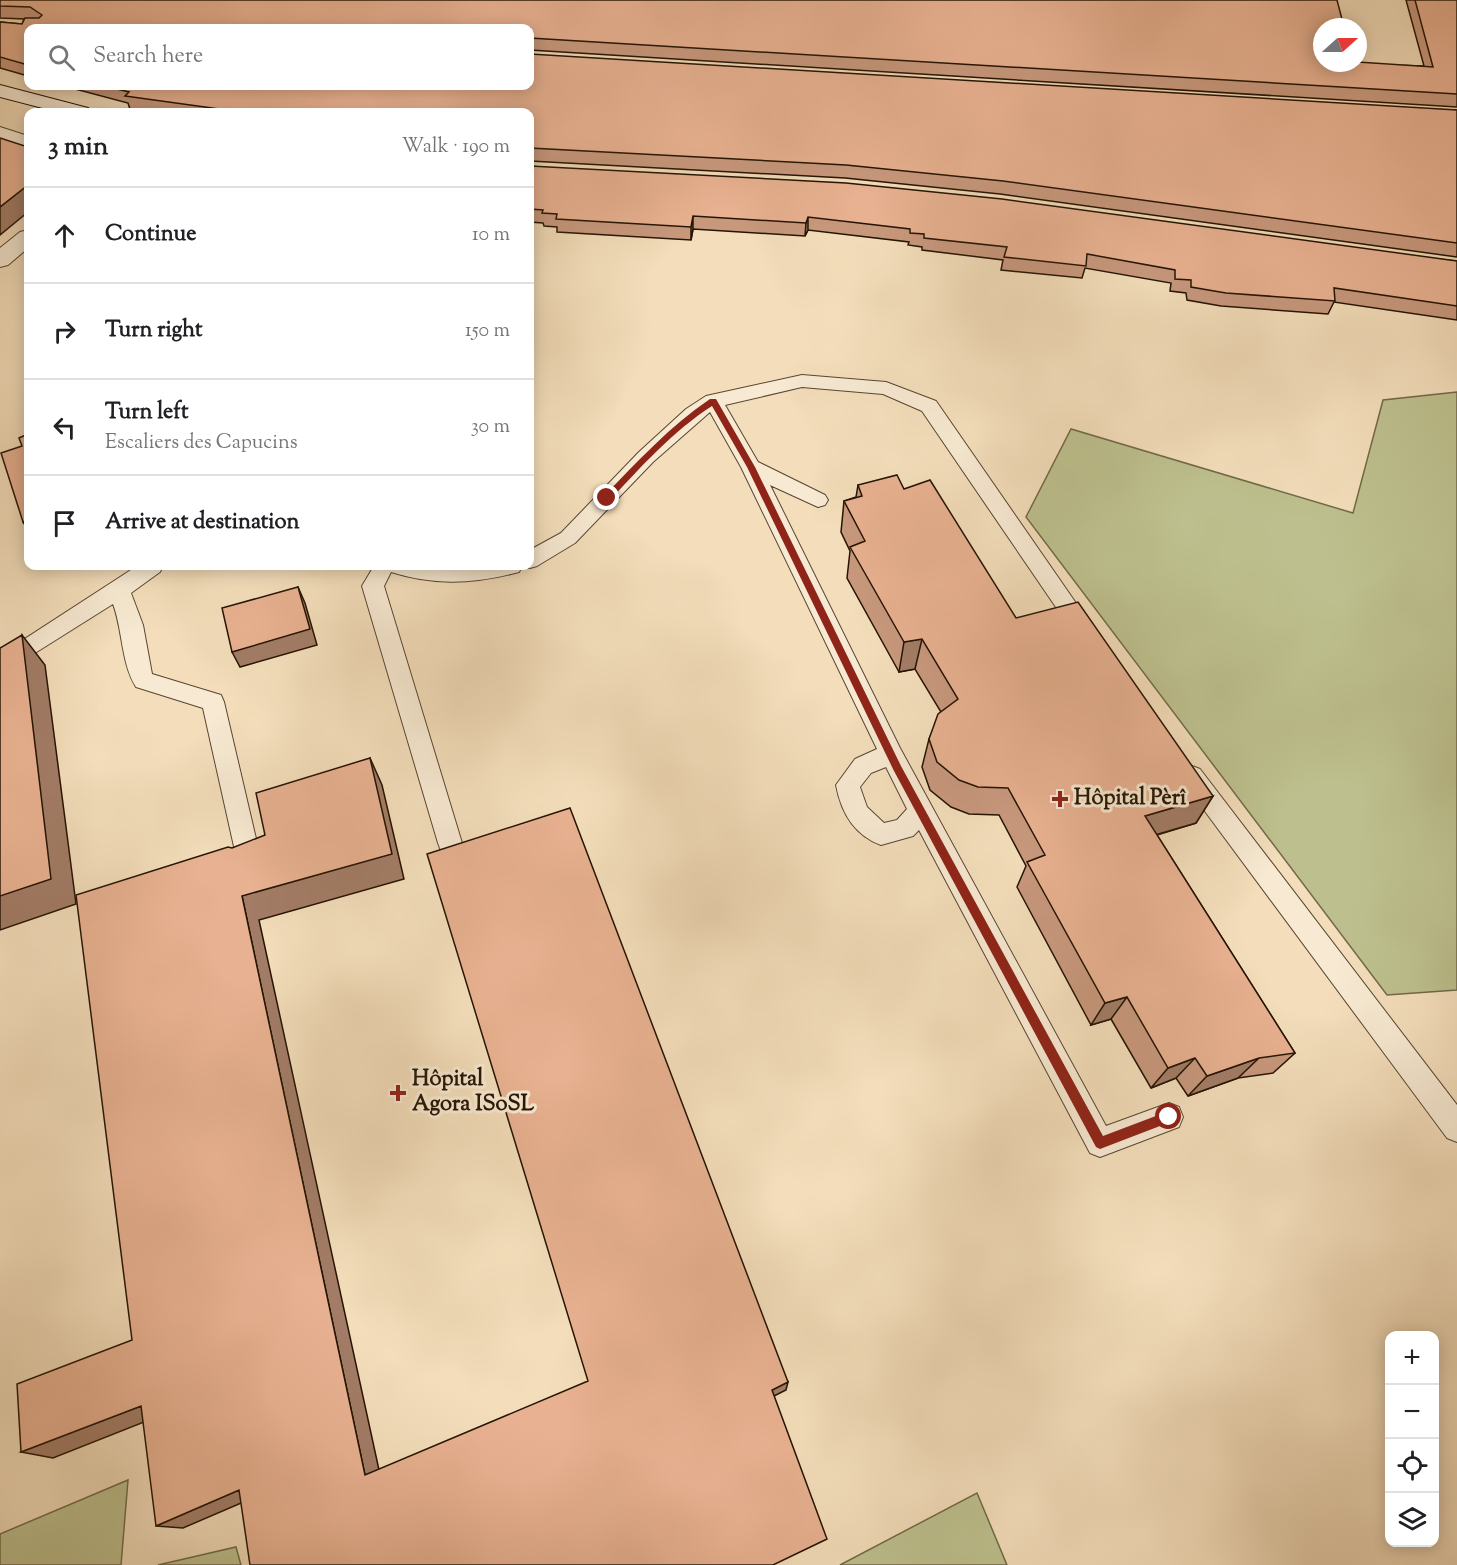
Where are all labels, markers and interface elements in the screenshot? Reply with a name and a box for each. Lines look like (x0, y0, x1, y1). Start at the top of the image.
north arrow (1313, 18, 1367, 72)
search box (24, 24, 534, 90)
icon: search (45, 41, 78, 74)
text: Search here (93, 41, 203, 73)
text: 3 min (48, 129, 108, 166)
text: Walk · 190 m (402, 133, 510, 162)
icon: ahead (48, 219, 81, 252)
text: Continue (105, 219, 196, 251)
text: 10 m (472, 221, 510, 250)
icon: right (48, 315, 81, 348)
text: Turn right (105, 315, 202, 347)
text: 150 m (465, 317, 510, 346)
text: Turn left (105, 397, 188, 429)
icon: left (48, 411, 81, 444)
text: 30 m (471, 413, 510, 442)
text: Escaliers des Capucins (105, 429, 298, 458)
route end (593, 484, 619, 510)
icon: arrive (48, 507, 81, 540)
text: Arrive at destination (105, 507, 300, 539)
place label: Hôpital Pèrî (1074, 783, 1187, 815)
marker: Hôpital Pèrî (1051, 790, 1069, 808)
place label: Hôpital Agora ISoSL (412, 1064, 535, 1121)
marker: Hôpital Agora ISoSL (389, 1084, 407, 1102)
route start (1155, 1103, 1181, 1129)
map controls (1385, 1331, 1439, 1547)
button: + (1385, 1331, 1439, 1385)
button: − (1385, 1385, 1439, 1439)
button: locate (1385, 1439, 1439, 1493)
button: layers (1385, 1493, 1439, 1547)

